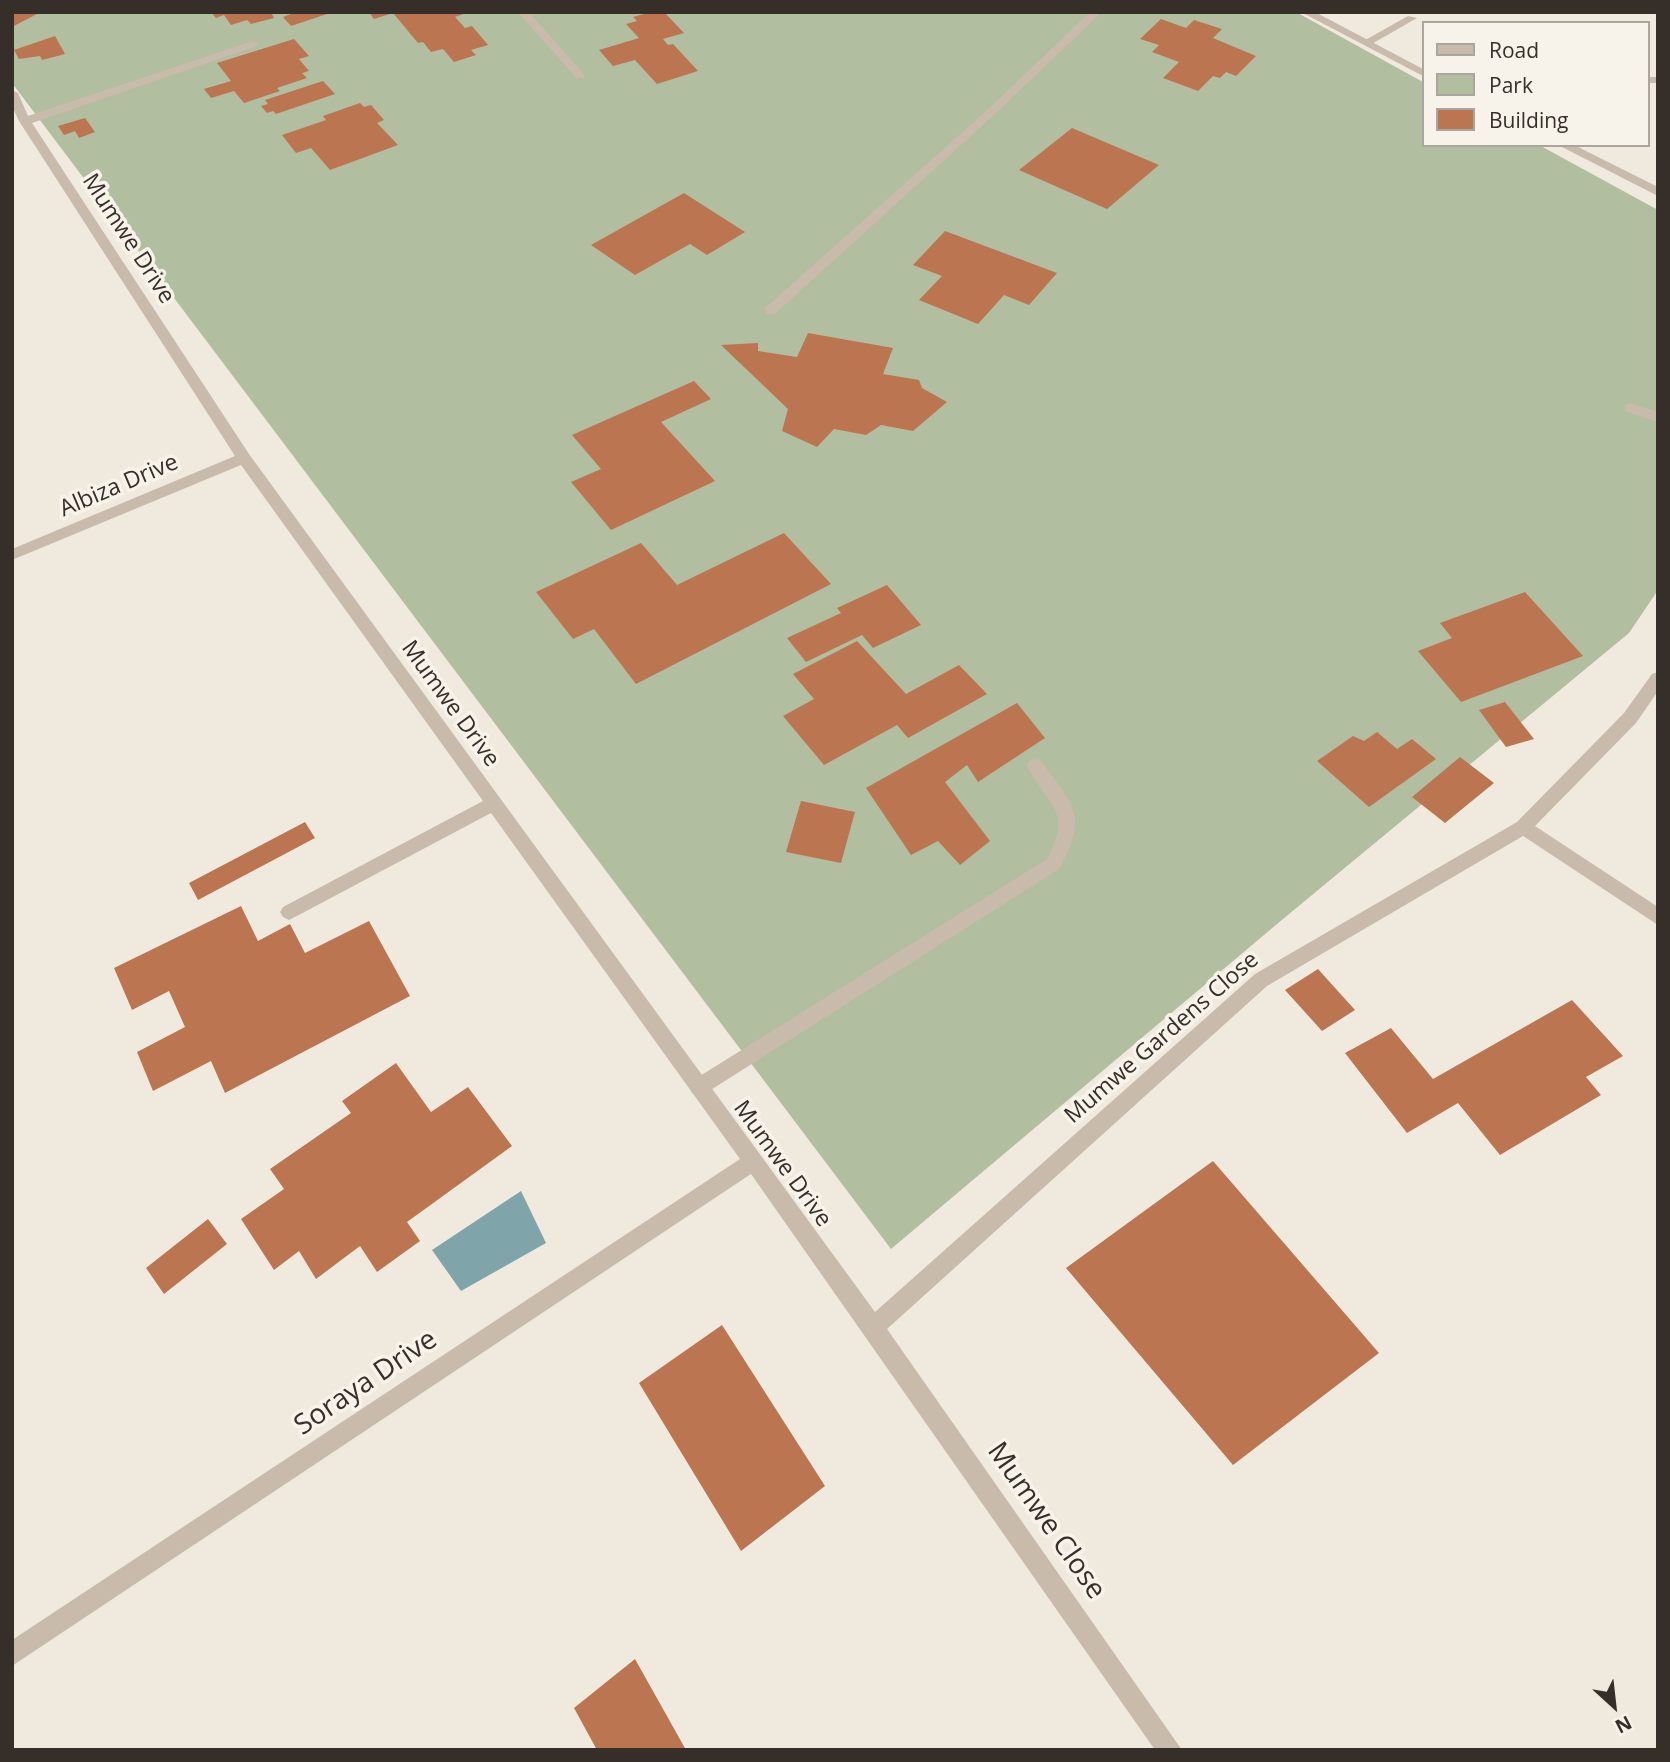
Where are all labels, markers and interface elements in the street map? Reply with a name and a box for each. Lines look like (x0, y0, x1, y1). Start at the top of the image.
legend (1422, 21, 1649, 147)
text: Road (1489, 36, 1539, 64)
text: Park (1489, 71, 1533, 99)
text: Building (1489, 106, 1568, 134)
street label: Mumwe Drive (76, 169, 180, 309)
street label: Albiza Drive (56, 449, 182, 523)
street label: Mumwe Drive (395, 636, 505, 772)
street label: Mumwe Gardens Close (1059, 946, 1265, 1130)
street label: Mumwe Drive (727, 1096, 837, 1232)
street label: Soraya Drive (288, 1323, 444, 1443)
street label: Mumwe Close (980, 1436, 1112, 1606)
north arrow (1579, 1671, 1649, 1741)
text: N (1611, 1710, 1636, 1740)

